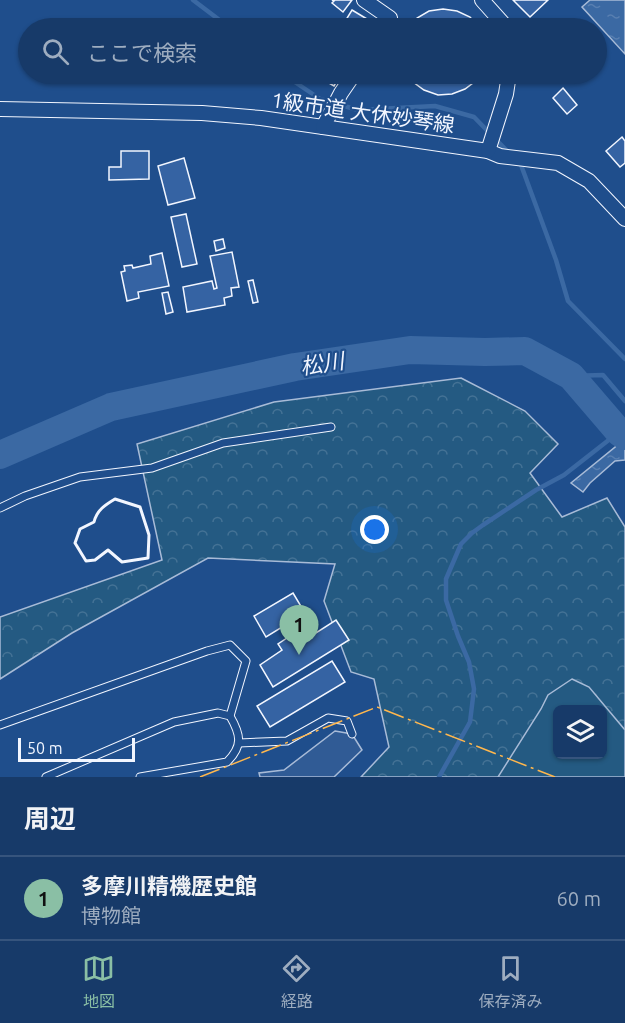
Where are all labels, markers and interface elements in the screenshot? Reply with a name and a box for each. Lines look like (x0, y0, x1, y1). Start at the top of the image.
search box (18, 18, 607, 84)
icon: search (39, 35, 72, 68)
text: ここで検索 (87, 40, 197, 65)
street label: 1級市道 大休妙琴線 (270, 87, 456, 137)
water label: 松川 (298, 347, 348, 379)
your location (360, 515, 389, 544)
pin: 1 (280, 606, 318, 655)
map controls (553, 705, 607, 759)
button: layers (553, 705, 607, 759)
scale bar (18, 735, 135, 762)
text: 50 m (27, 739, 63, 757)
text: 周辺 (24, 804, 76, 833)
text: 多摩川精機歴史館 (81, 873, 257, 898)
text: 1 (38, 887, 49, 910)
text: 60 m (557, 887, 601, 910)
text: 博物館 (81, 904, 141, 927)
tab: 地図 (82, 952, 115, 1012)
tab: 経路 (280, 952, 313, 1012)
tab: 保存済み (478, 952, 542, 1012)

